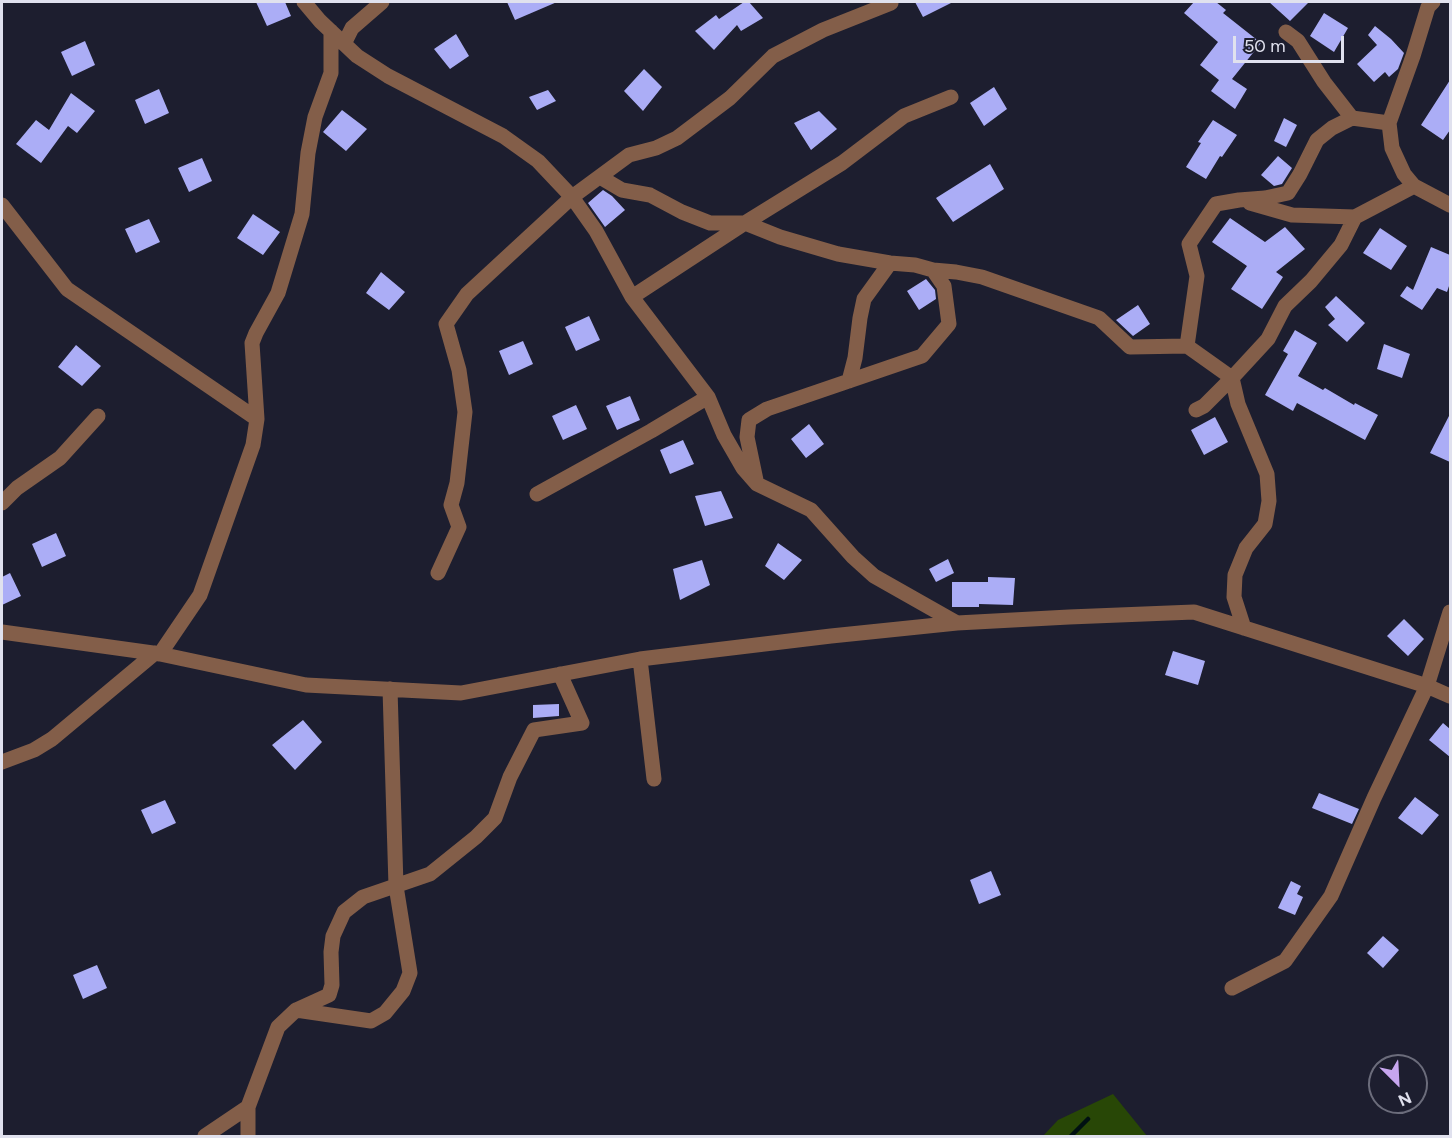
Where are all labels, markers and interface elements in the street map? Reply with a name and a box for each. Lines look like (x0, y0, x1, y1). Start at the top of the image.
scale bar (1236, 24, 1347, 62)
text: 50 m (1244, 35, 1286, 57)
north arrow (1368, 1054, 1428, 1114)
text: N (1395, 1088, 1414, 1110)

